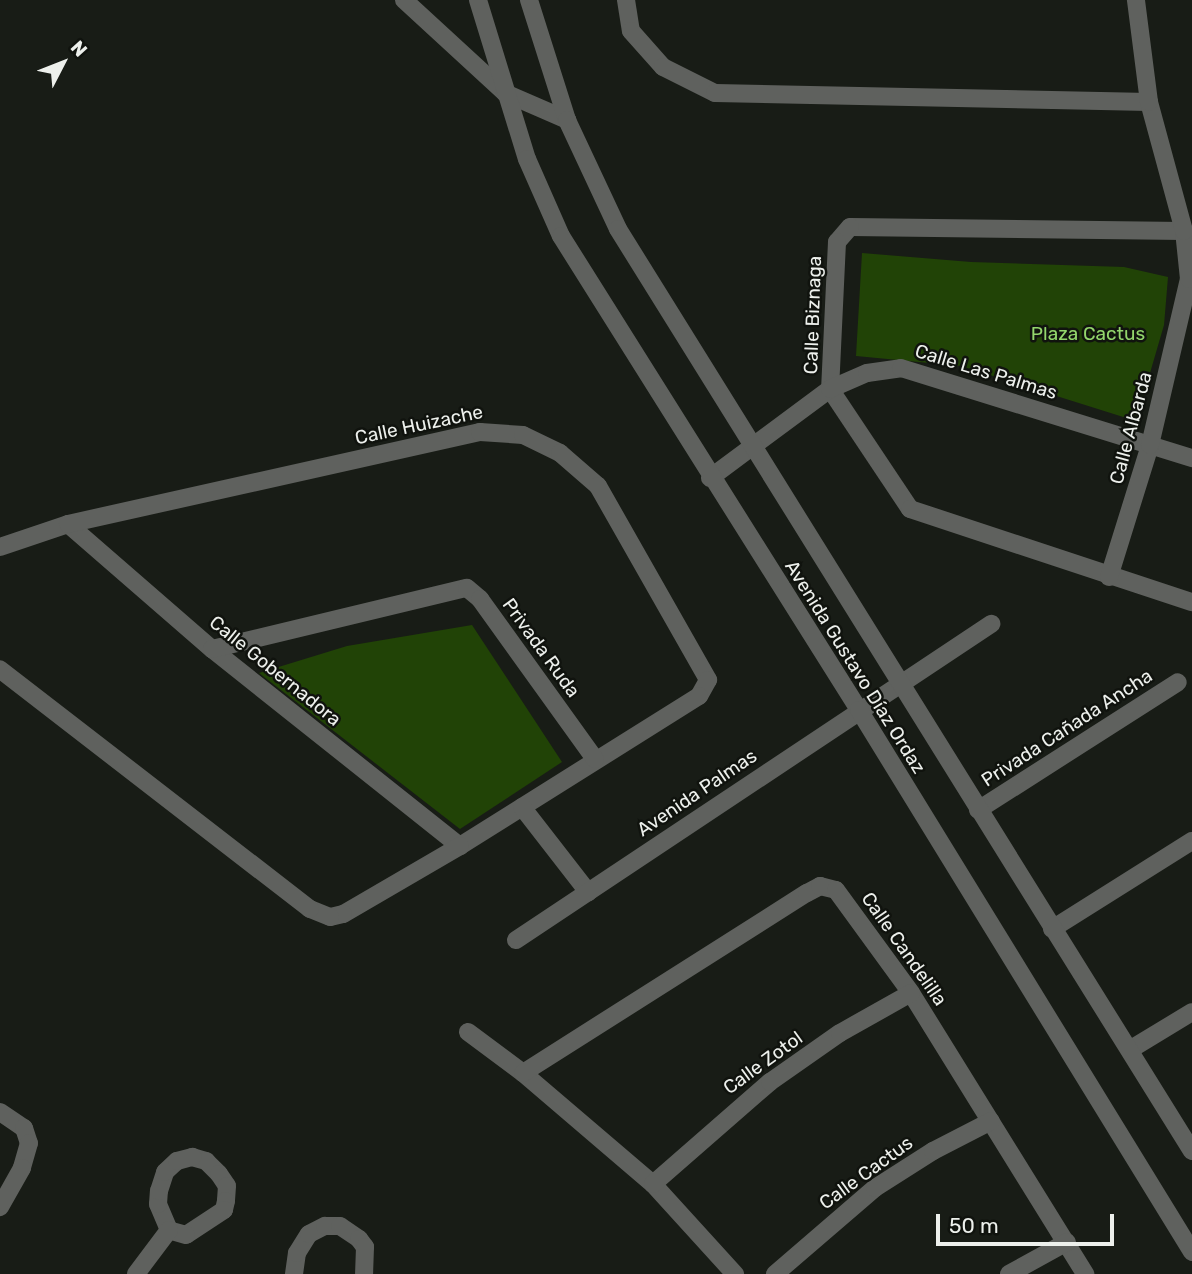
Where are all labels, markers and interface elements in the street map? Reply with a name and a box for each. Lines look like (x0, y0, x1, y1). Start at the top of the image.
north arrow (28, 28, 98, 98)
text: N (66, 36, 92, 61)
street label: Calle Biznaga (800, 255, 826, 375)
park label: Plaza Cactus (1031, 323, 1145, 345)
street label: Calle Las Palmas (912, 340, 1060, 404)
street label: Calle Albarda (1105, 369, 1157, 487)
street label: Calle Huizache (353, 400, 485, 450)
street label: Avenida Gustavo Díaz Ordaz (780, 556, 930, 778)
street label: Privada Ruda (497, 594, 585, 702)
street label: Calle Gobernadora (205, 611, 345, 731)
street label: Privada Cañada Ancha (977, 664, 1157, 792)
street label: Avenida Palmas (633, 744, 761, 842)
street label: Calle Candelilla (856, 888, 952, 1010)
street label: Calle Zotol (719, 1027, 807, 1099)
street label: Calle Cactus (815, 1131, 917, 1215)
scale bar (940, 1200, 1118, 1244)
text: 50 m (949, 1213, 999, 1238)

